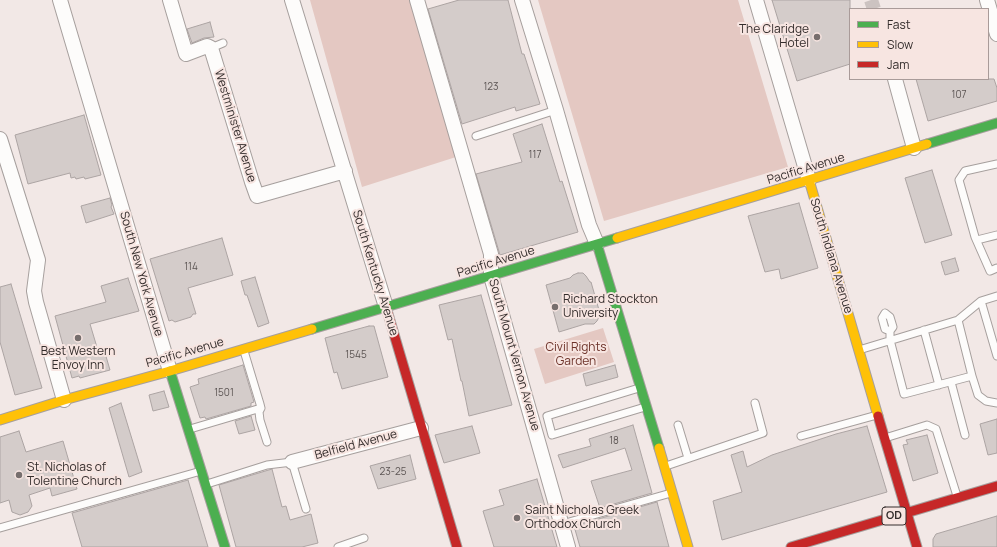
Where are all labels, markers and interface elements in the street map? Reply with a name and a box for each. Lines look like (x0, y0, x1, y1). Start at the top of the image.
legend (849, 8, 989, 80)
text: Fast (887, 16, 911, 33)
place label: The Claridge Hotel (739, 23, 809, 51)
marker: The Claridge Hotel (812, 32, 822, 42)
text: Slow (887, 36, 913, 53)
text: Jam (887, 56, 909, 73)
street label: Westminister Avenue (211, 68, 259, 184)
house number: 123 (483, 81, 499, 93)
house number: 107 (951, 89, 967, 101)
house number: 117 (529, 149, 541, 161)
street label: Pacific Avenue (766, 150, 846, 188)
street label: South Indiana Avenue (807, 197, 855, 315)
street label: South Kentucky Avenue (349, 208, 401, 338)
street label: South New York Avenue (116, 210, 166, 338)
street label: Pacific Avenue (456, 243, 536, 281)
house number: 114 (184, 261, 198, 273)
street label: South Mount Vernon Avenue (485, 277, 543, 433)
place label: Richard Stockton University (563, 293, 658, 321)
marker: Richard Stockton University (550, 302, 560, 312)
marker: Best Western Envoy Inn (73, 333, 83, 343)
street label: Pacific Avenue (144, 335, 226, 371)
park label: Civil Rights Garden (545, 341, 607, 369)
place label: Best Western Envoy Inn (41, 345, 115, 373)
house number: 1545 (345, 349, 367, 361)
house number: 1501 (214, 387, 234, 399)
street label: Belfield Avenue (313, 427, 399, 463)
house number: 18 (609, 435, 619, 447)
place label: St. Nicholas of Tolentine Church (27, 461, 122, 489)
house number: 23-25 (380, 466, 406, 478)
marker: St. Nicholas of Tolentine Church (14, 470, 24, 480)
place label: Saint Nicholas Greek Orthodox Church (525, 504, 639, 532)
road number: OD (882, 507, 906, 525)
marker: Saint Nicholas Greek Orthodox Church (512, 513, 522, 523)

